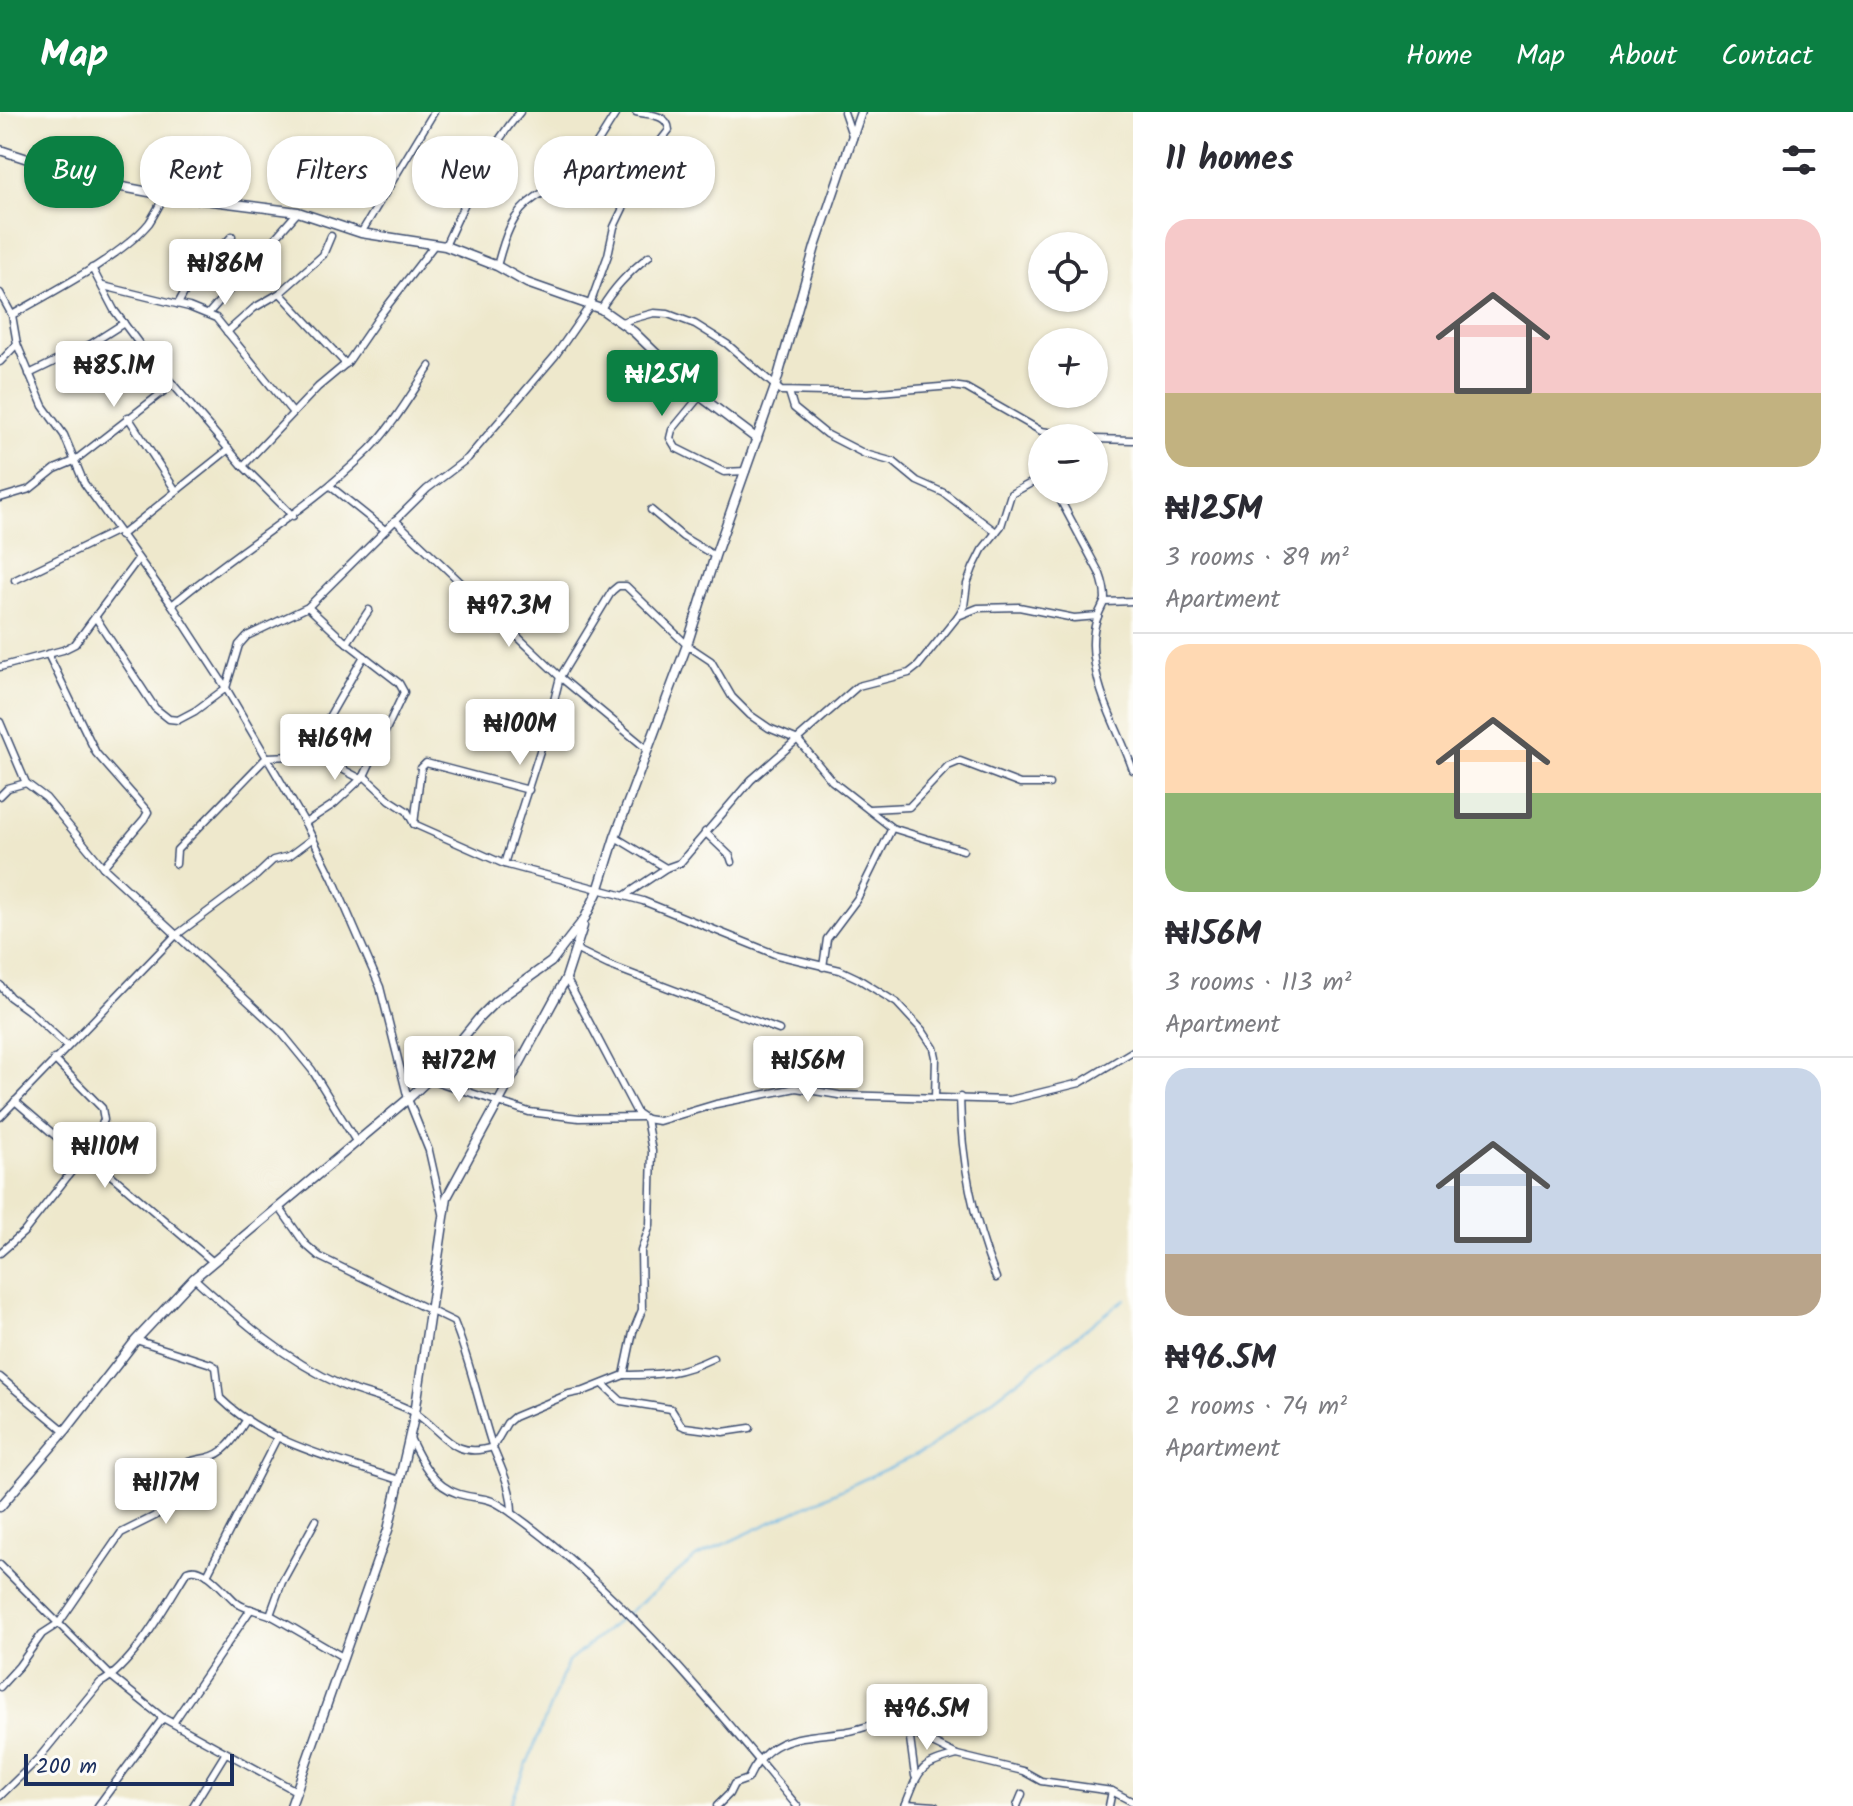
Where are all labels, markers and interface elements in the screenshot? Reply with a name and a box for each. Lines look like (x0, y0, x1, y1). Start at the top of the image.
text: Map (40, 26, 109, 86)
text: Home (1406, 34, 1472, 79)
text: Map (1516, 34, 1565, 79)
text: About (1609, 34, 1677, 79)
text: Contact (1721, 34, 1813, 79)
text: 11 homes (1165, 133, 1294, 187)
chip: Buy (24, 136, 124, 208)
chip: Rent (140, 136, 251, 208)
chip: Filters (267, 136, 396, 208)
chip: New (412, 136, 518, 208)
chip: Apartment (534, 136, 715, 208)
icon: filters (1777, 138, 1821, 182)
map controls (1028, 232, 1108, 504)
button: locate (1028, 232, 1108, 312)
pin: ₦186M (169, 239, 281, 307)
text: ₦186M (187, 244, 263, 286)
icon: home (1421, 271, 1565, 415)
button: + (1028, 328, 1108, 408)
pin: ₦85.1M (49, 341, 179, 409)
text: ₦85.1M (74, 346, 154, 388)
pin: ₦125M (606, 350, 718, 418)
text: ₦125M (625, 355, 699, 397)
button: − (1028, 424, 1108, 504)
text: ₦125M (1165, 483, 1263, 537)
text: 3 rooms · 89 m² (1165, 537, 1349, 579)
text: Apartment (1165, 579, 1280, 621)
pin: ₦97.3M (444, 581, 574, 649)
text: ₦97.3M (467, 586, 551, 628)
icon: home (1421, 696, 1565, 840)
pin: ₦100M (464, 699, 576, 767)
text: ₦100M (484, 704, 556, 746)
pin: ₦169M (279, 714, 391, 782)
text: ₦169M (298, 719, 372, 761)
text: ₦156M (1165, 908, 1261, 962)
text: 3 rooms · 113 m² (1165, 962, 1352, 1004)
text: Apartment (1165, 1004, 1280, 1046)
pin: ₦172M (403, 1036, 515, 1104)
pin: ₦156M (752, 1036, 864, 1104)
text: ₦172M (422, 1041, 496, 1083)
text: ₦156M (771, 1041, 845, 1083)
icon: home (1421, 1120, 1565, 1264)
pin: ₦110M (49, 1122, 161, 1190)
text: ₦110M (71, 1127, 139, 1169)
text: ₦96.5M (1165, 1332, 1276, 1386)
text: 2 rooms · 74 m² (1165, 1386, 1347, 1428)
text: Apartment (1165, 1428, 1280, 1470)
pin: ₦117M (110, 1458, 222, 1526)
text: ₦117M (133, 1463, 199, 1505)
pin: ₦96.5M (862, 1684, 992, 1752)
text: ₦96.5M (885, 1689, 970, 1731)
scale bar (24, 1750, 234, 1786)
text: 200 m (36, 1750, 97, 1785)

